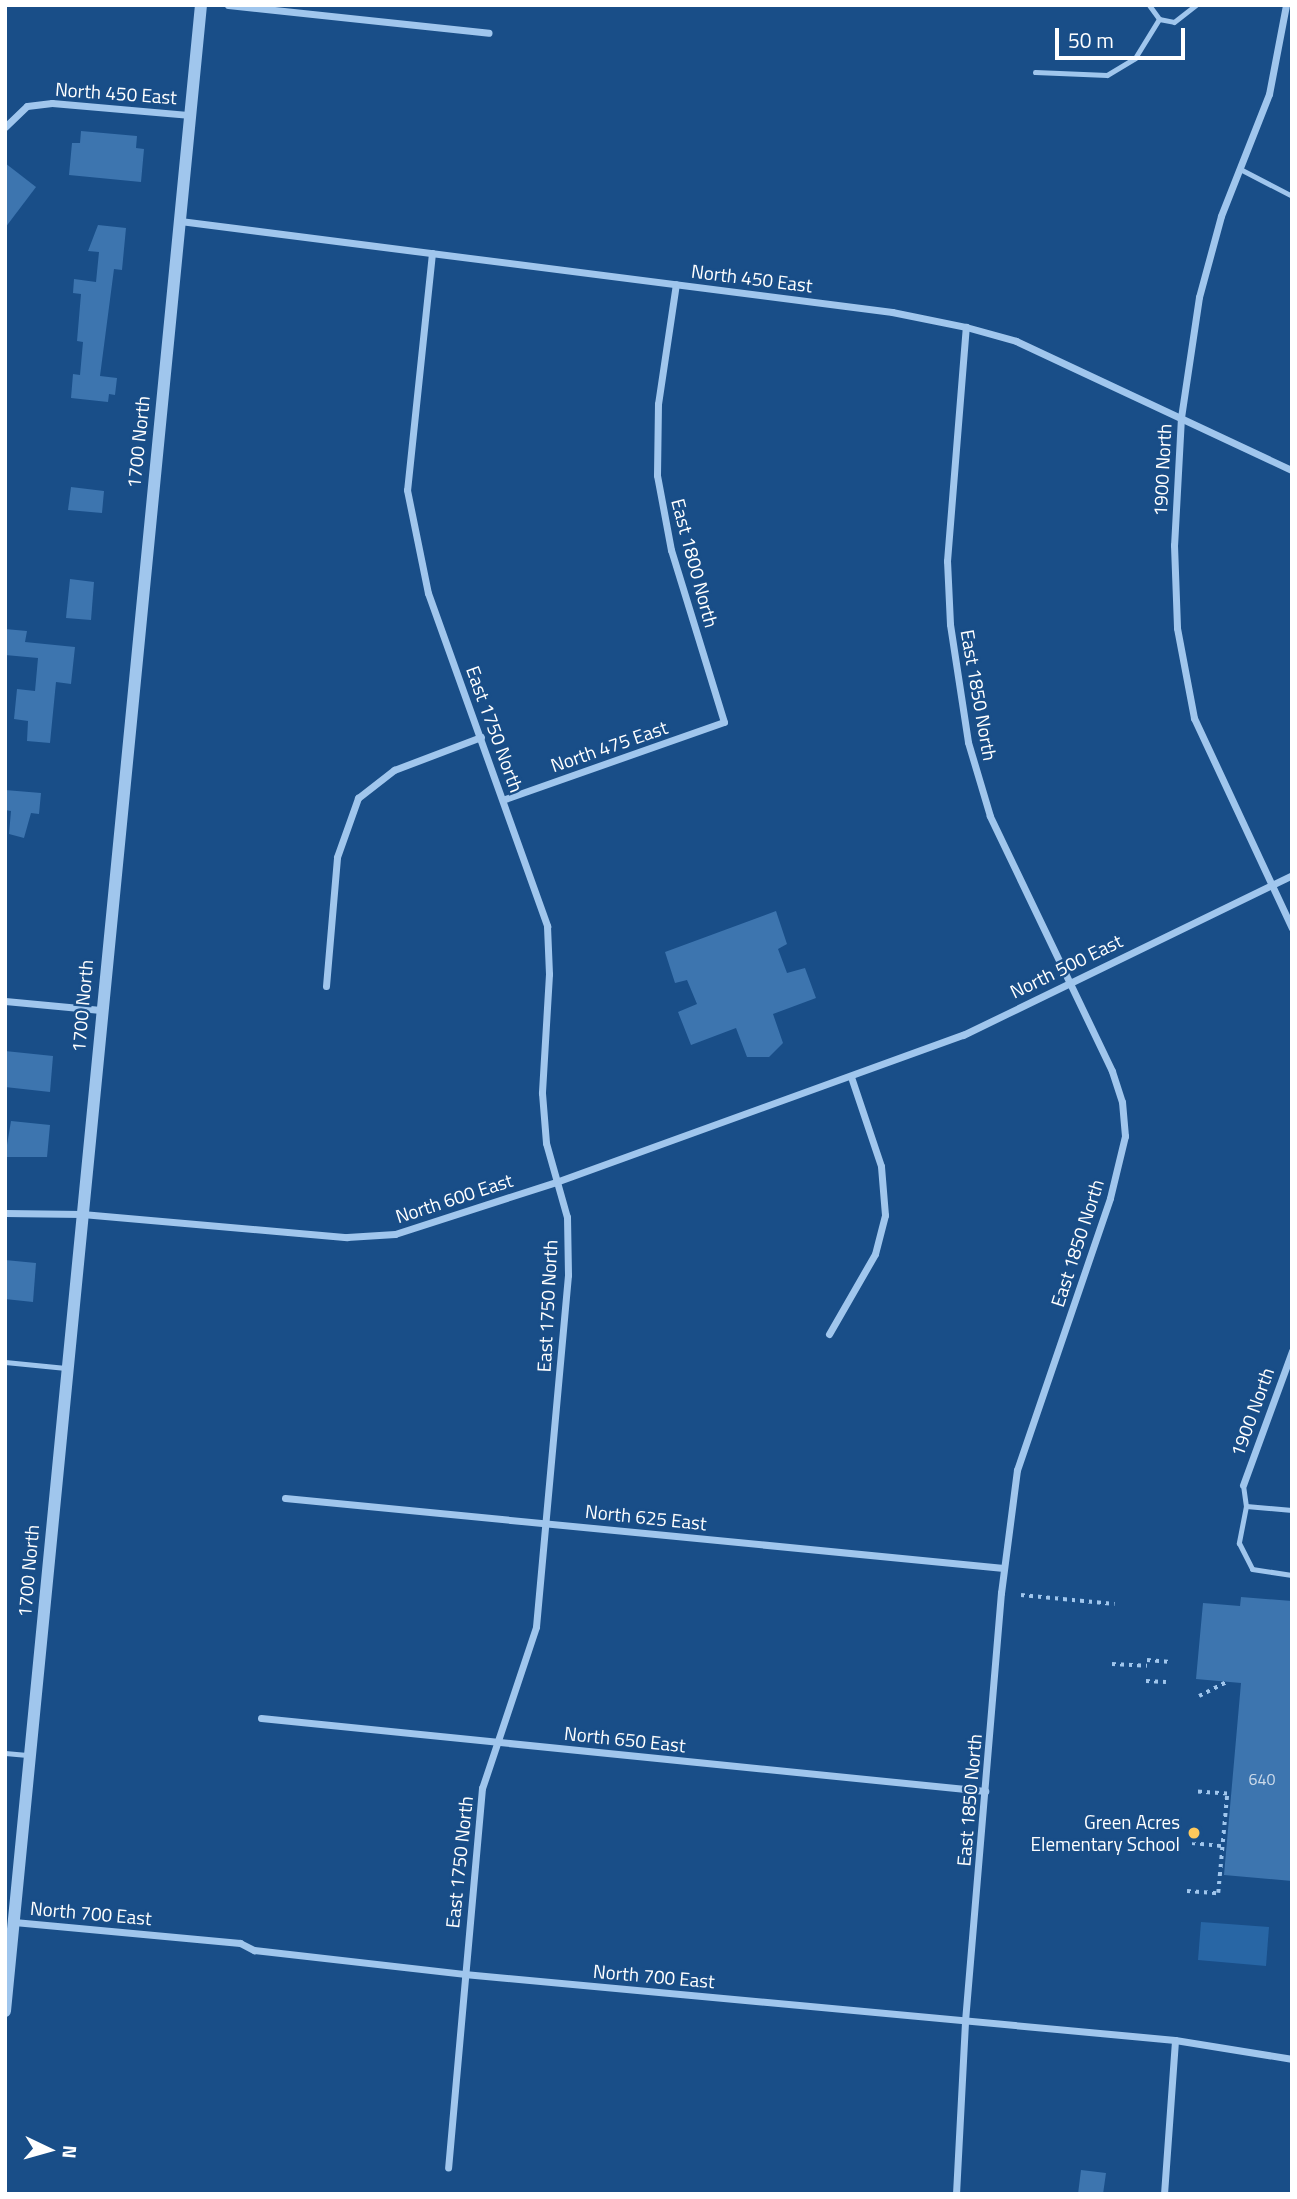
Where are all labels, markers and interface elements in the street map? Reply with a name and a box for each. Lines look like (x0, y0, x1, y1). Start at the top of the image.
scale bar (1059, 14, 1188, 58)
text: 50 m (1068, 24, 1114, 56)
street label: North 450 East (54, 77, 178, 109)
street label: North 450 East (690, 259, 814, 297)
street label: 1700 North (122, 395, 154, 489)
street label: 1900 North (1148, 423, 1176, 517)
street label: East 1800 North (667, 496, 723, 630)
street label: East 1850 North (956, 628, 1002, 762)
street label: East 1750 North (462, 663, 528, 795)
street label: North 475 East (548, 715, 670, 777)
street label: North 500 East (1006, 929, 1126, 1003)
street label: 1700 North (67, 959, 97, 1053)
street label: North 600 East (392, 1168, 516, 1228)
street label: East 1850 North (1046, 1176, 1108, 1310)
street label: East 1750 North (532, 1239, 562, 1373)
street label: 1900 North (1225, 1364, 1279, 1460)
street label: North 625 East (584, 1499, 708, 1535)
street label: 1700 North (13, 1524, 43, 1618)
street label: North 650 East (563, 1721, 687, 1757)
street label: East 1850 North (952, 1733, 986, 1867)
house number: 640 (1249, 1769, 1275, 1789)
street label: East 1750 North (441, 1795, 477, 1929)
place label: Green Acres Elementary School (1031, 1811, 1180, 1855)
marker: Green Acres Elementary School (1186, 1825, 1202, 1841)
street label: North 700 East (29, 1896, 153, 1930)
street label: North 700 East (592, 1959, 716, 1993)
north arrow (14, 2115, 84, 2185)
text: N (55, 2144, 85, 2160)

